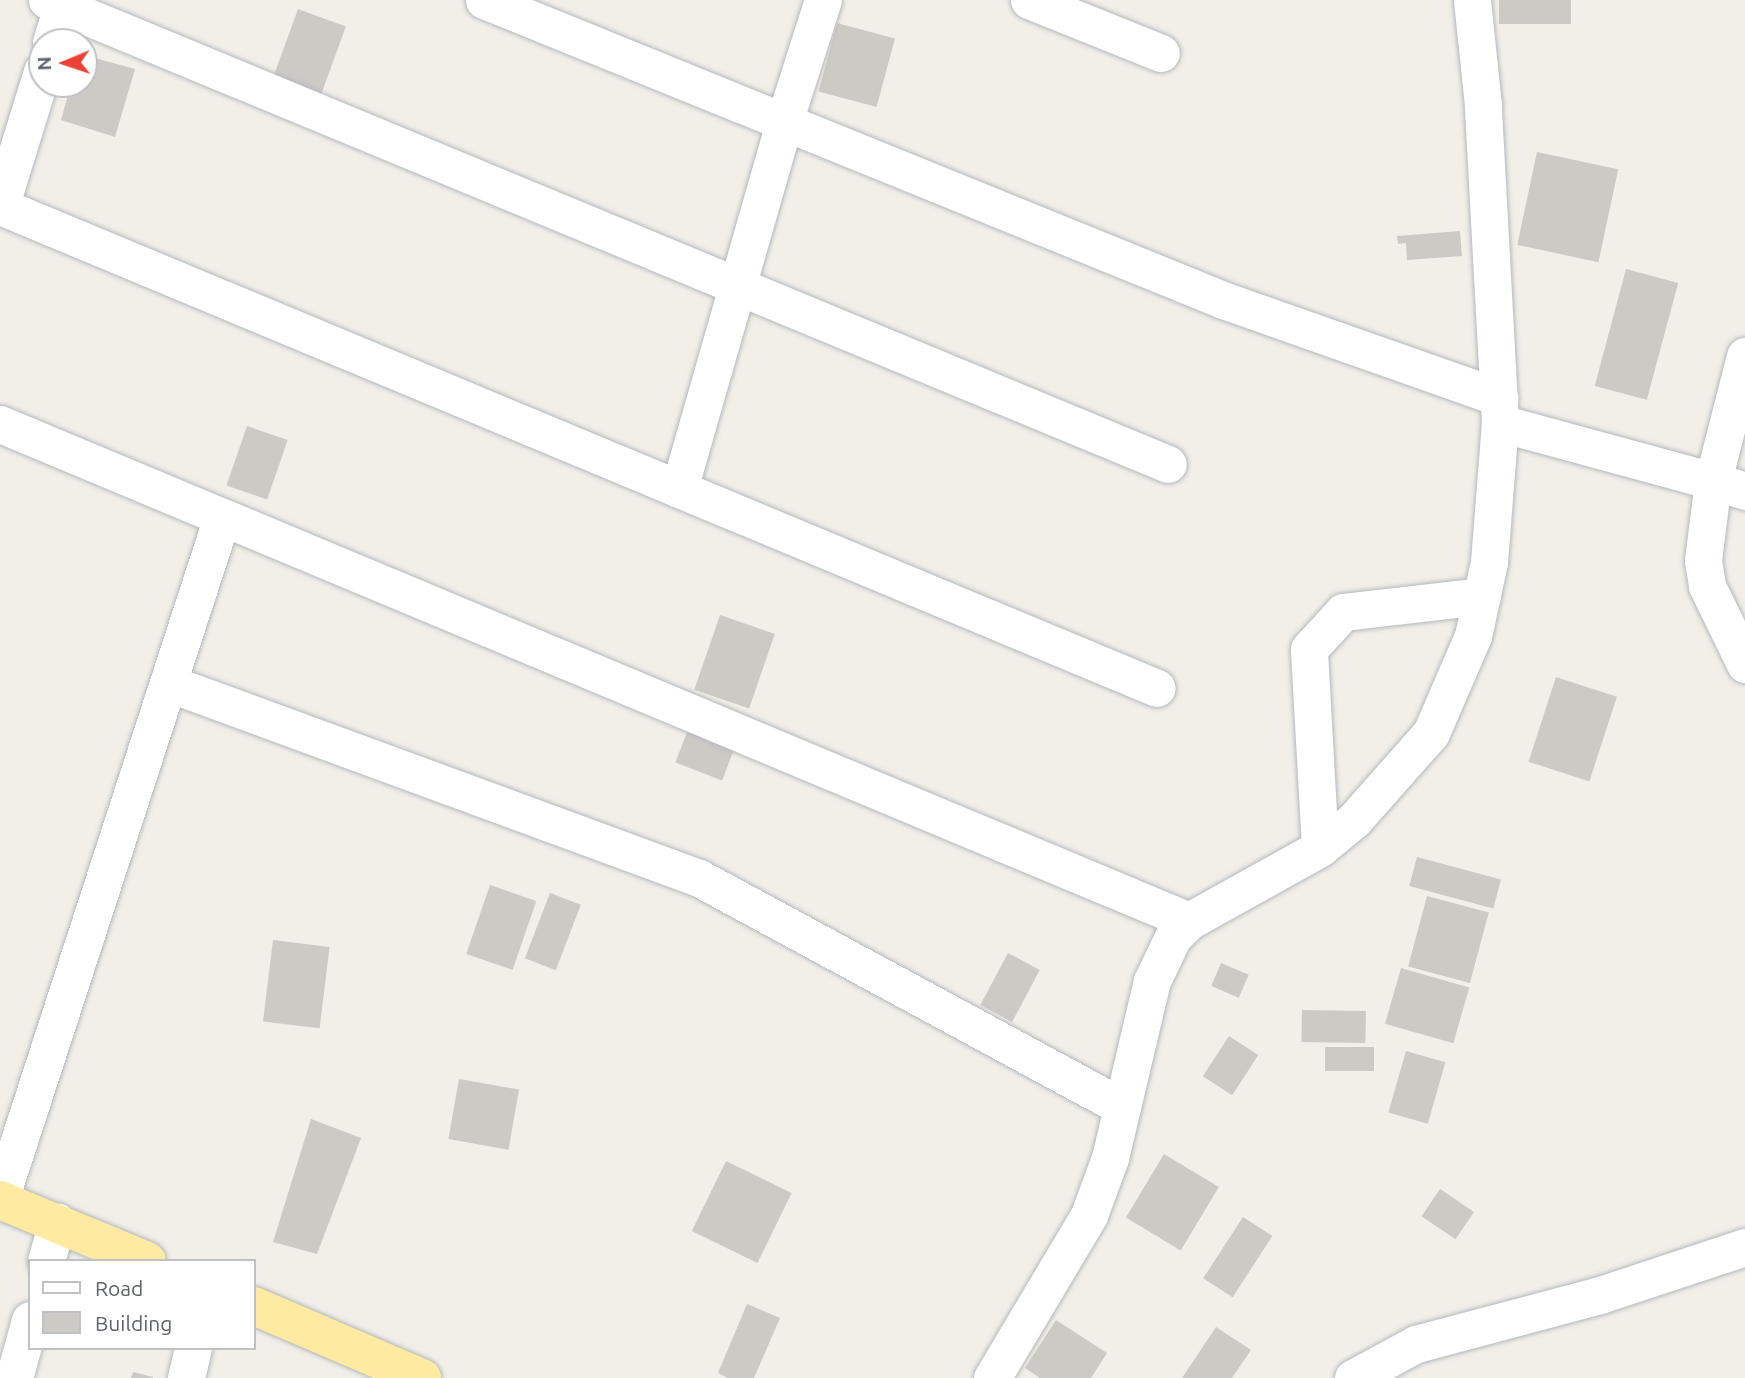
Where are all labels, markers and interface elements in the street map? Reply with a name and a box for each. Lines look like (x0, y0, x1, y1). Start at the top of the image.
north arrow (28, 28, 98, 98)
text: N (33, 56, 55, 71)
legend (28, 1259, 256, 1350)
text: Road (95, 1276, 143, 1300)
text: Building (95, 1311, 172, 1335)

